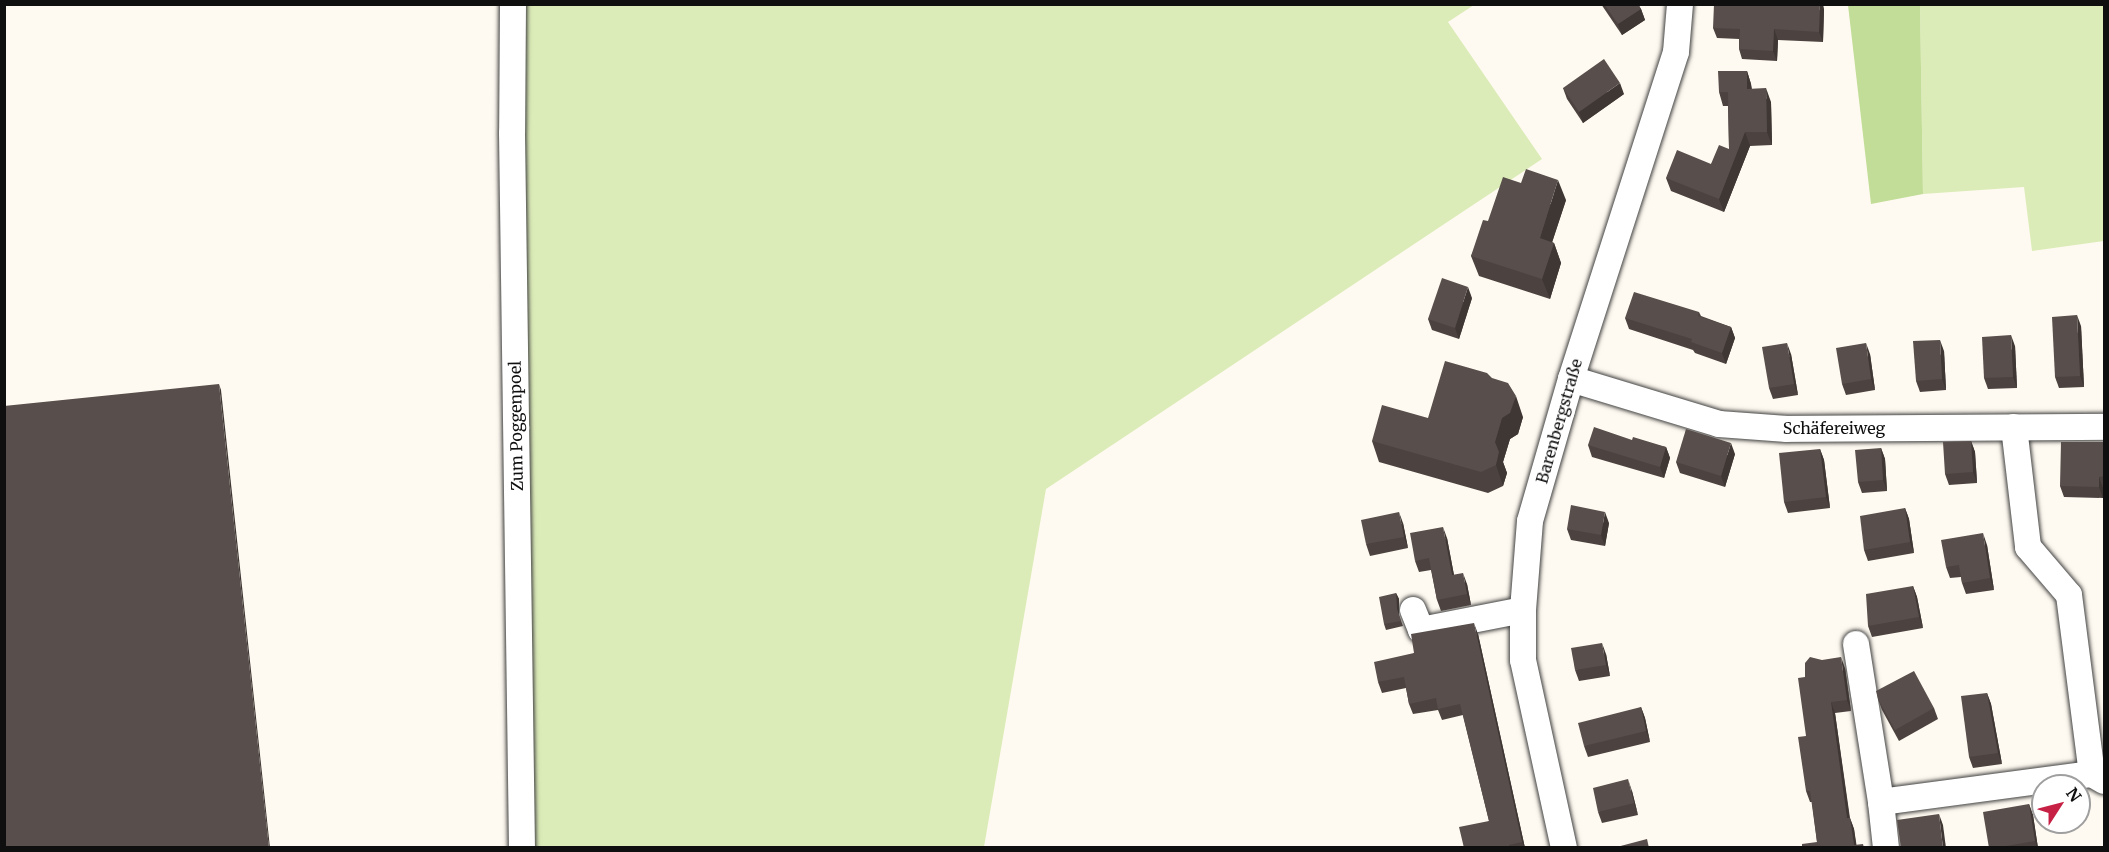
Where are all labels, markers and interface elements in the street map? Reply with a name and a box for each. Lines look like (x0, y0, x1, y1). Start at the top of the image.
street label: Barenbergstraße (1532, 356, 1586, 486)
street label: Zum Poggenpoel (505, 361, 527, 491)
street label: Schäfereiweg (1783, 418, 1885, 438)
north arrow (2031, 774, 2091, 834)
text: N (2062, 784, 2086, 806)

